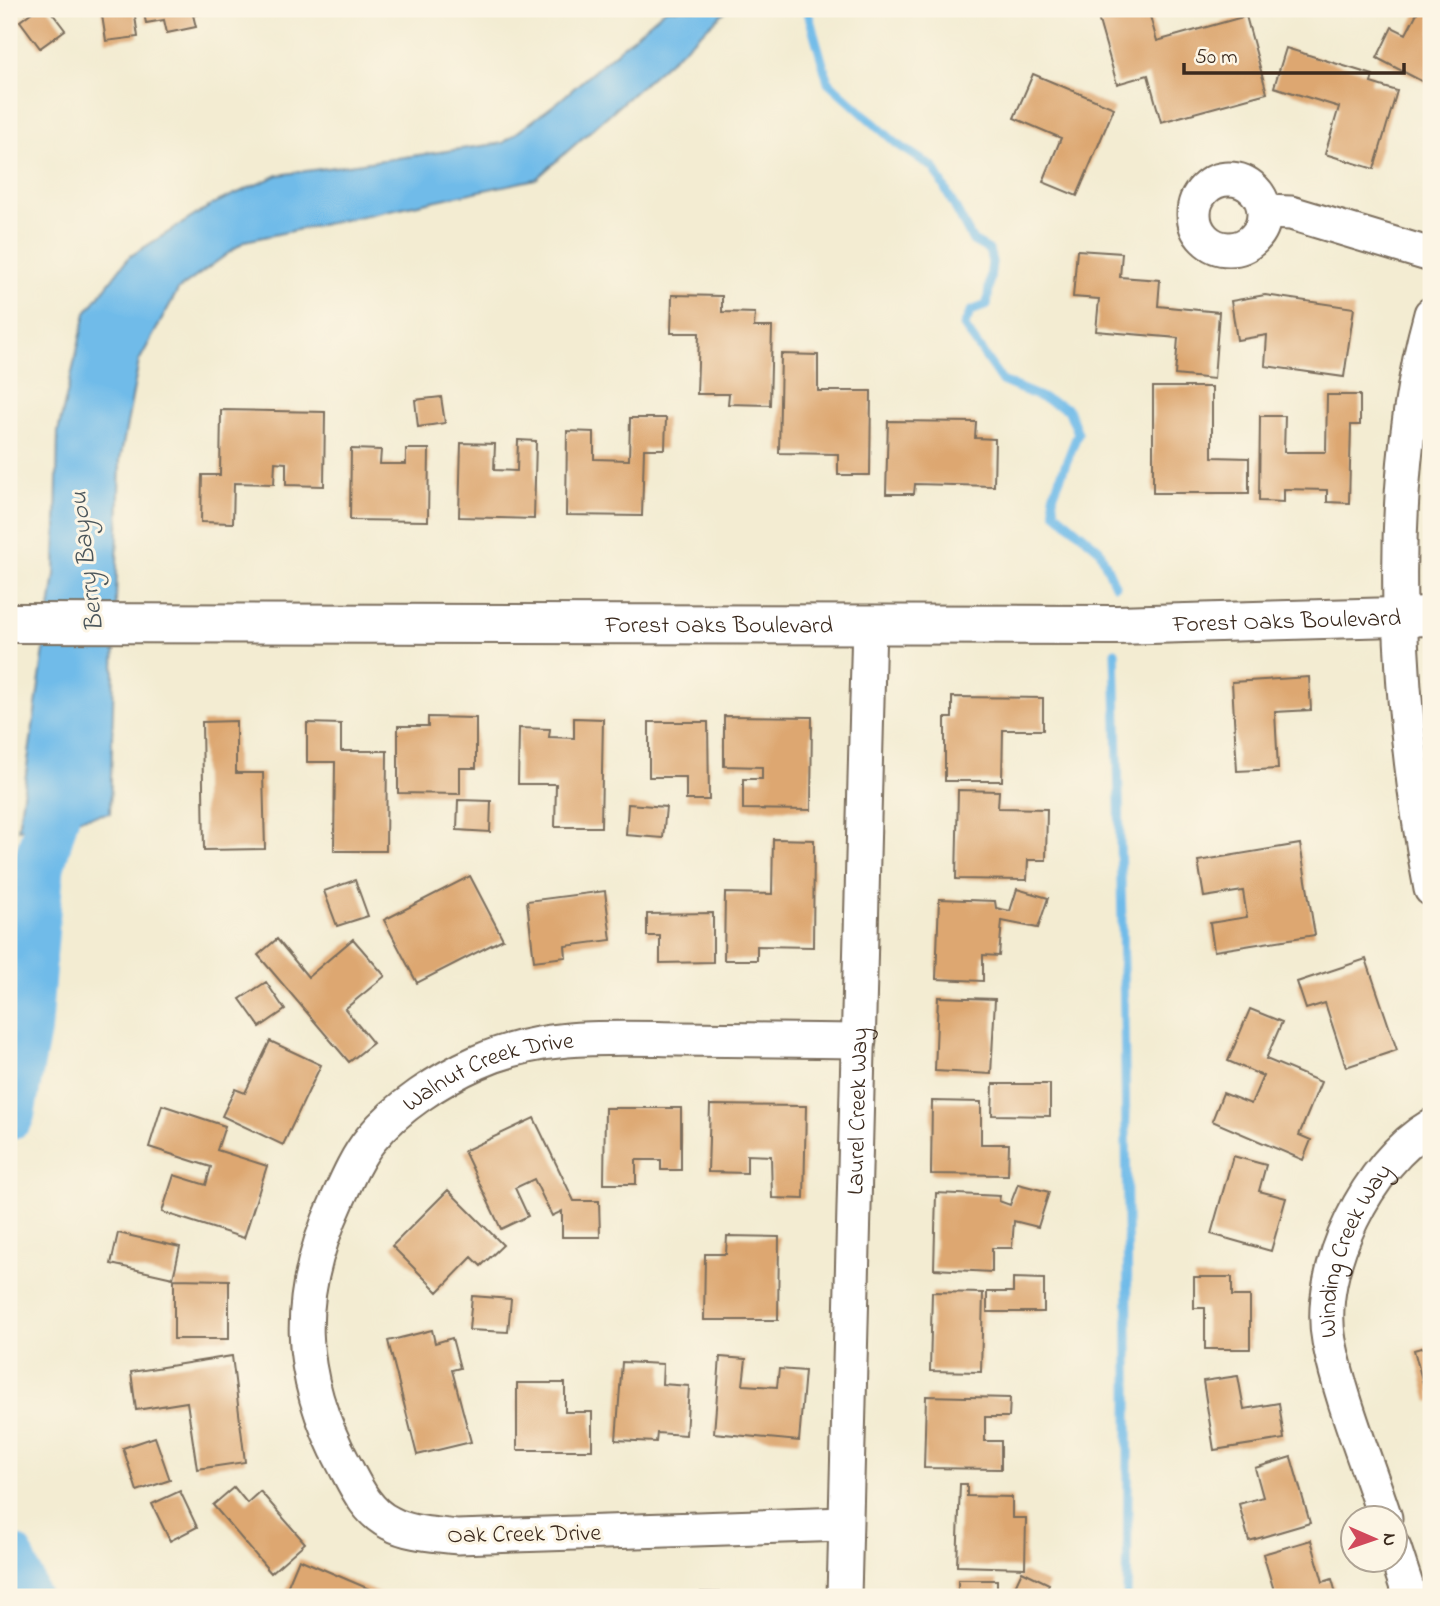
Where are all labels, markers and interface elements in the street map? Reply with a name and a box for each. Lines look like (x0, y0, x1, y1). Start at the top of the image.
scale bar (1184, 32, 1405, 76)
text: 50 m (1195, 43, 1238, 73)
water label: Berry Bayou (60, 489, 115, 634)
street label: Forest Oaks Boulevard (1171, 602, 1402, 643)
street label: Forest Oaks Boulevard (604, 609, 834, 644)
street label: Walnut Creek Drive (396, 1025, 576, 1122)
street label: Laurel Creek Way (839, 1027, 880, 1195)
street label: Winding Creek Way (1311, 1157, 1402, 1339)
north arrow (1338, 1504, 1408, 1574)
street label: Oak Creek Drive (447, 1517, 602, 1554)
text: N (1375, 1533, 1402, 1547)

